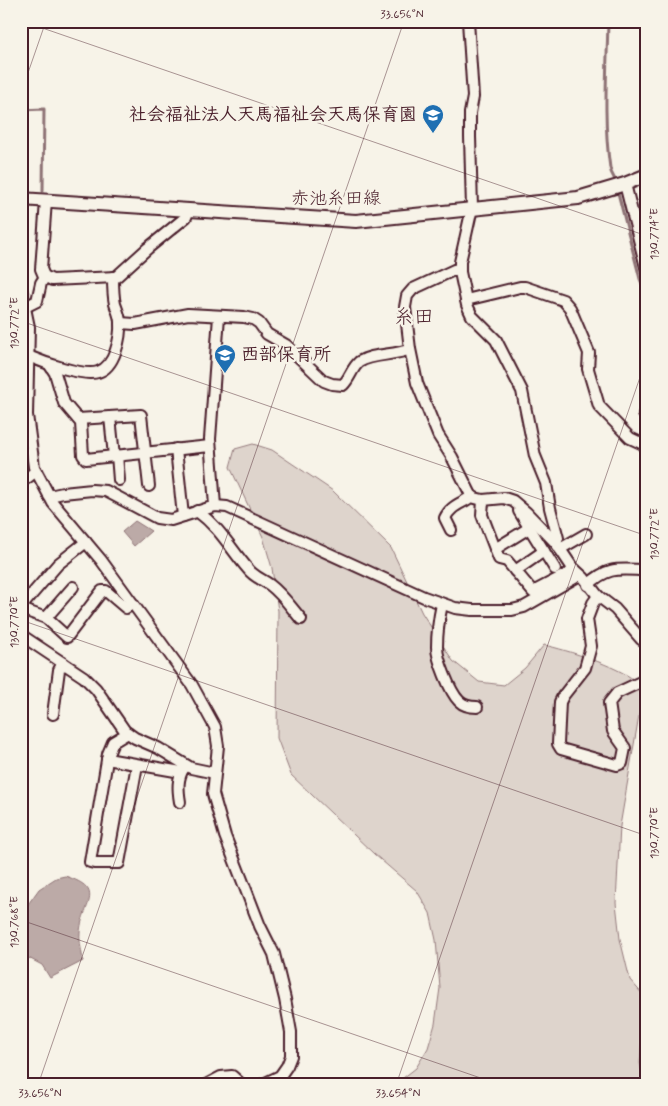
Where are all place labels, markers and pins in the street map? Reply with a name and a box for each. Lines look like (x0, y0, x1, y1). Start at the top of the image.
place label: 社会福祉法人天馬福祉会天馬保育園 (129, 103, 417, 127)
school or university icon: 社会福祉法人天馬福祉会天馬保育園 (421, 103, 445, 134)
school or university icon: 西部保育所 (213, 343, 237, 374)
place label: 西部保育所 (241, 343, 331, 367)

